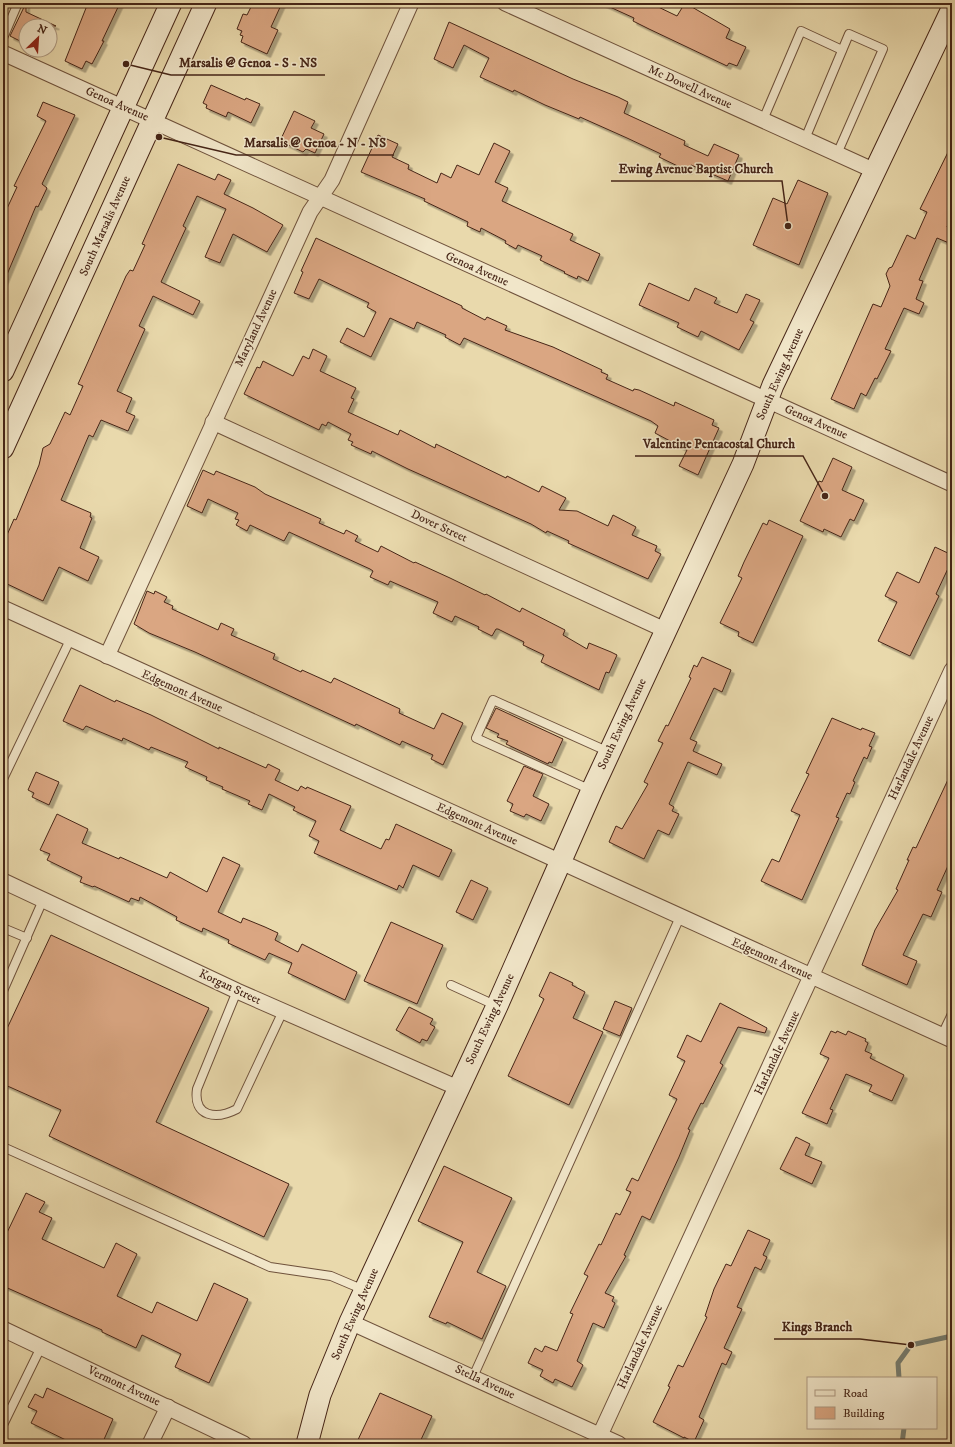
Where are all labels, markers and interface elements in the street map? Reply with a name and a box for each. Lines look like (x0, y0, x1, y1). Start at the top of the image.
north arrow (18, 18, 58, 58)
text: N (35, 22, 49, 38)
callout: Marsalis @ Genoa - S - NS (171, 50, 325, 75)
text: Marsalis @ Genoa - S - NS (179, 55, 317, 71)
street label: Mc Dowell Avenue (646, 62, 734, 112)
street label: Genoa Avenue (83, 83, 151, 125)
callout: Marsalis @ Genoa - N - NS (236, 130, 394, 155)
text: Marsalis @ Genoa - N - NS (244, 135, 386, 151)
callout: Ewing Avenue Baptist Church (611, 156, 782, 181)
text: Ewing Avenue Baptist Church (619, 161, 774, 178)
street label: South Marsalis Avenue (76, 174, 134, 278)
street label: Genoa Avenue (443, 248, 511, 290)
street label: Maryland Avenue (231, 287, 281, 369)
street label: South Ewing Avenue (753, 326, 807, 422)
street label: Genoa Avenue (782, 401, 850, 443)
callout: Valentine Pentacostal Church (635, 431, 803, 456)
text: Valentine Pentacostal Church (642, 436, 795, 452)
street label: Dover Street (408, 506, 470, 546)
street label: Edgemont Avenue (139, 666, 225, 716)
street label: South Ewing Avenue (594, 676, 650, 772)
street label: Harlandale Avenue (885, 713, 937, 803)
street label: Edgemont Avenue (434, 799, 520, 849)
street label: Edgemont Avenue (729, 934, 815, 984)
street label: Korgan Street (197, 966, 264, 1008)
street label: South Ewing Avenue (462, 971, 518, 1067)
street label: Harlandale Avenue (751, 1008, 803, 1098)
street label: South Ewing Avenue (328, 1266, 382, 1362)
street label: Harlandale Avenue (614, 1302, 666, 1392)
callout: Kings Branch (774, 1314, 860, 1339)
text: Kings Branch (782, 1319, 852, 1336)
street label: Vermont Avenue (84, 1362, 163, 1409)
street label: Stella Avenue (453, 1362, 517, 1402)
legend (807, 1377, 937, 1429)
text: Road (843, 1386, 868, 1401)
text: Building (843, 1406, 884, 1421)

